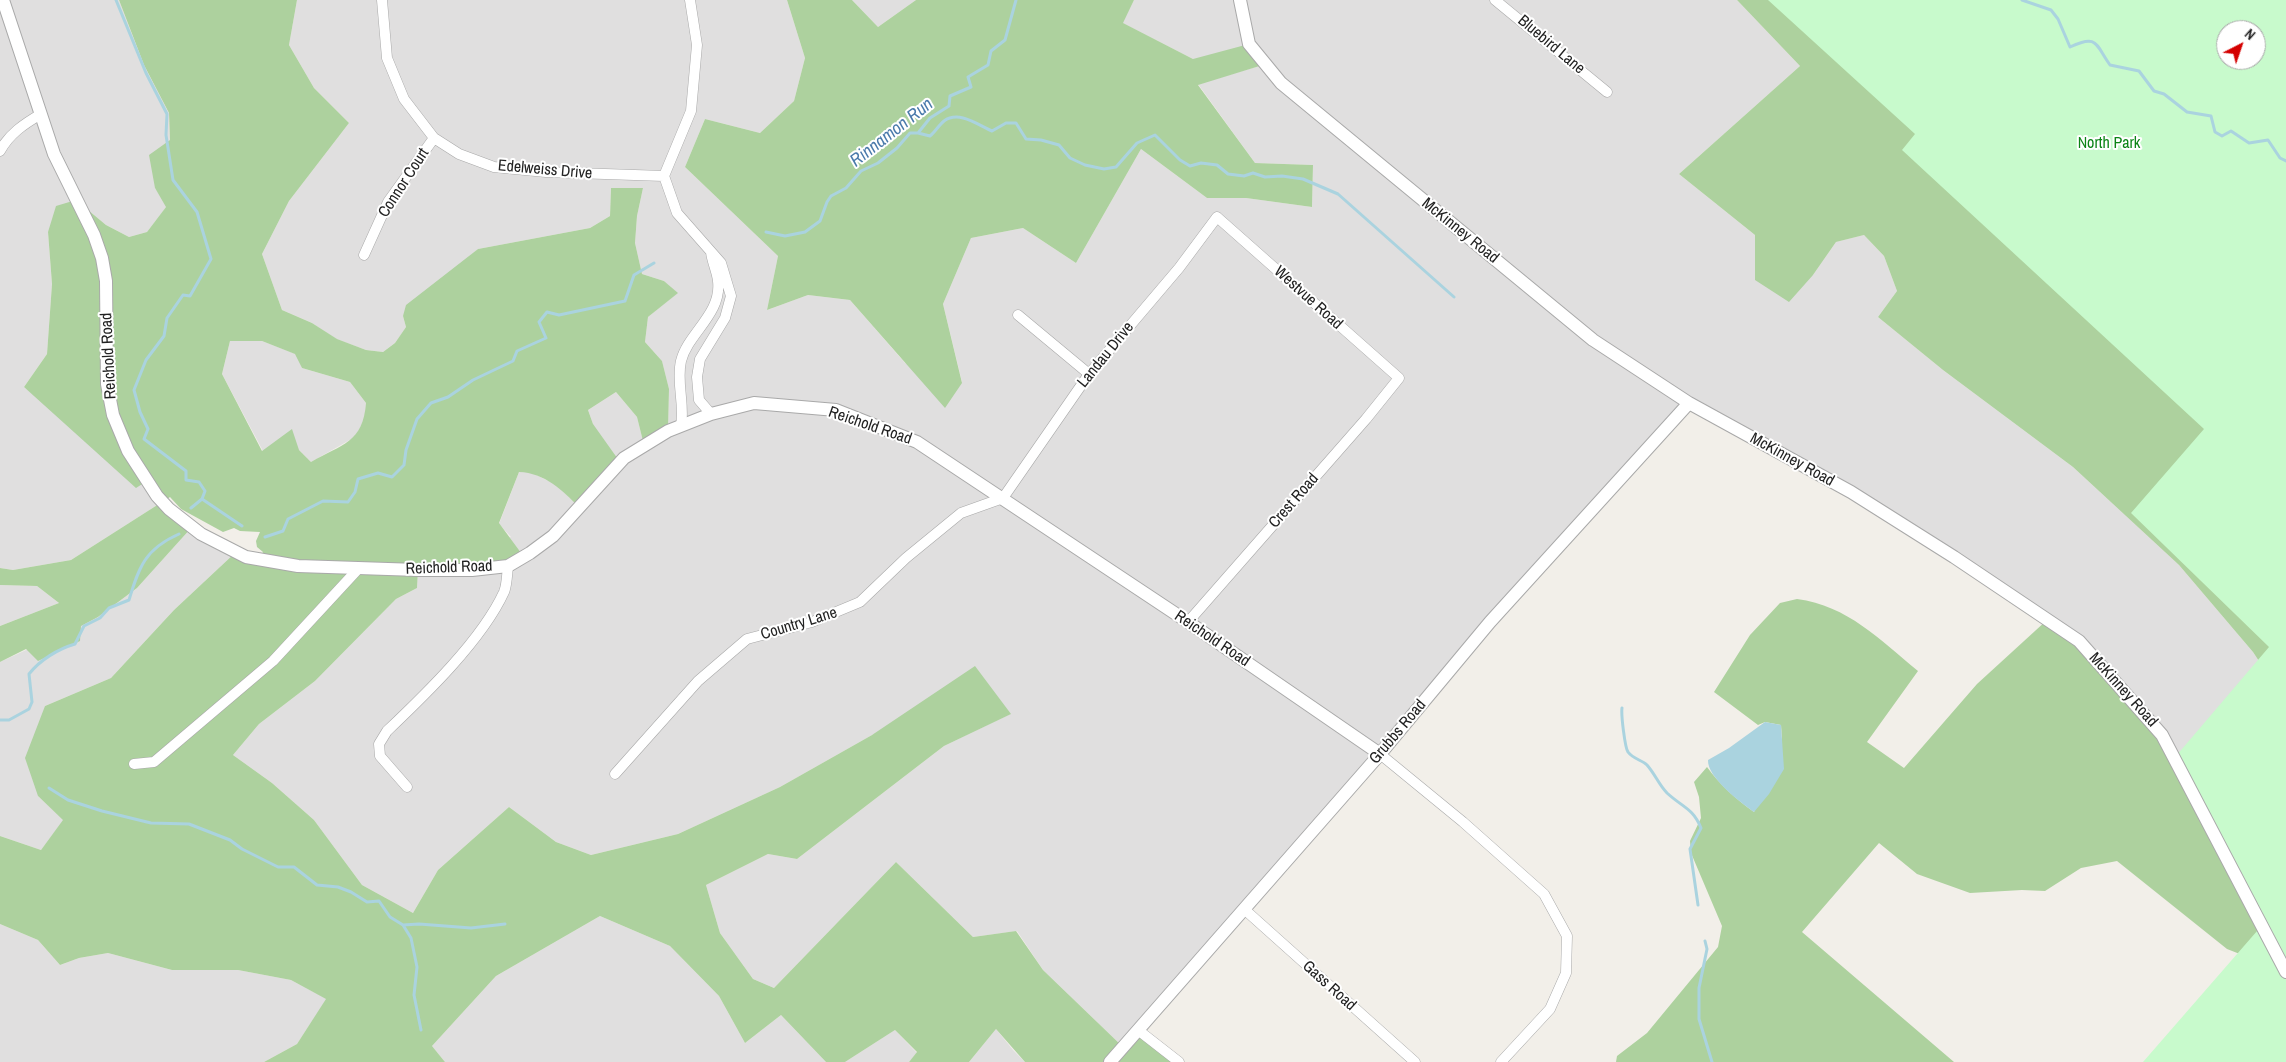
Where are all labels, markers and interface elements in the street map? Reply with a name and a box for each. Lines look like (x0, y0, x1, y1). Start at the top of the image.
street label: Bluebird Lane (1514, 11, 1588, 79)
north arrow (2216, 20, 2266, 70)
text: N (2241, 25, 2259, 44)
water label: Rinnamon Run (846, 94, 938, 172)
park label: North Park (2078, 134, 2140, 154)
street label: Connor Court (375, 145, 433, 221)
street label: Edelweiss Drive (497, 156, 593, 184)
street label: McKinney Road (1418, 194, 1502, 268)
street label: Westvue Road (1270, 262, 1346, 334)
street label: Reichold Road (97, 312, 121, 400)
street label: Landau Drive (1074, 318, 1138, 392)
street label: Reichold Road (826, 403, 914, 449)
street label: McKinney Road (1747, 429, 1837, 491)
street label: Crest Road (1265, 470, 1323, 532)
street label: Reichold Road (405, 557, 493, 579)
street label: Country Lane (759, 603, 839, 645)
street label: Reichold Road (1171, 607, 1253, 671)
street label: McKinney Road (2085, 649, 2161, 731)
street label: Grubbs Road (1366, 696, 1430, 768)
street label: Gass Road (1298, 957, 1360, 1015)

